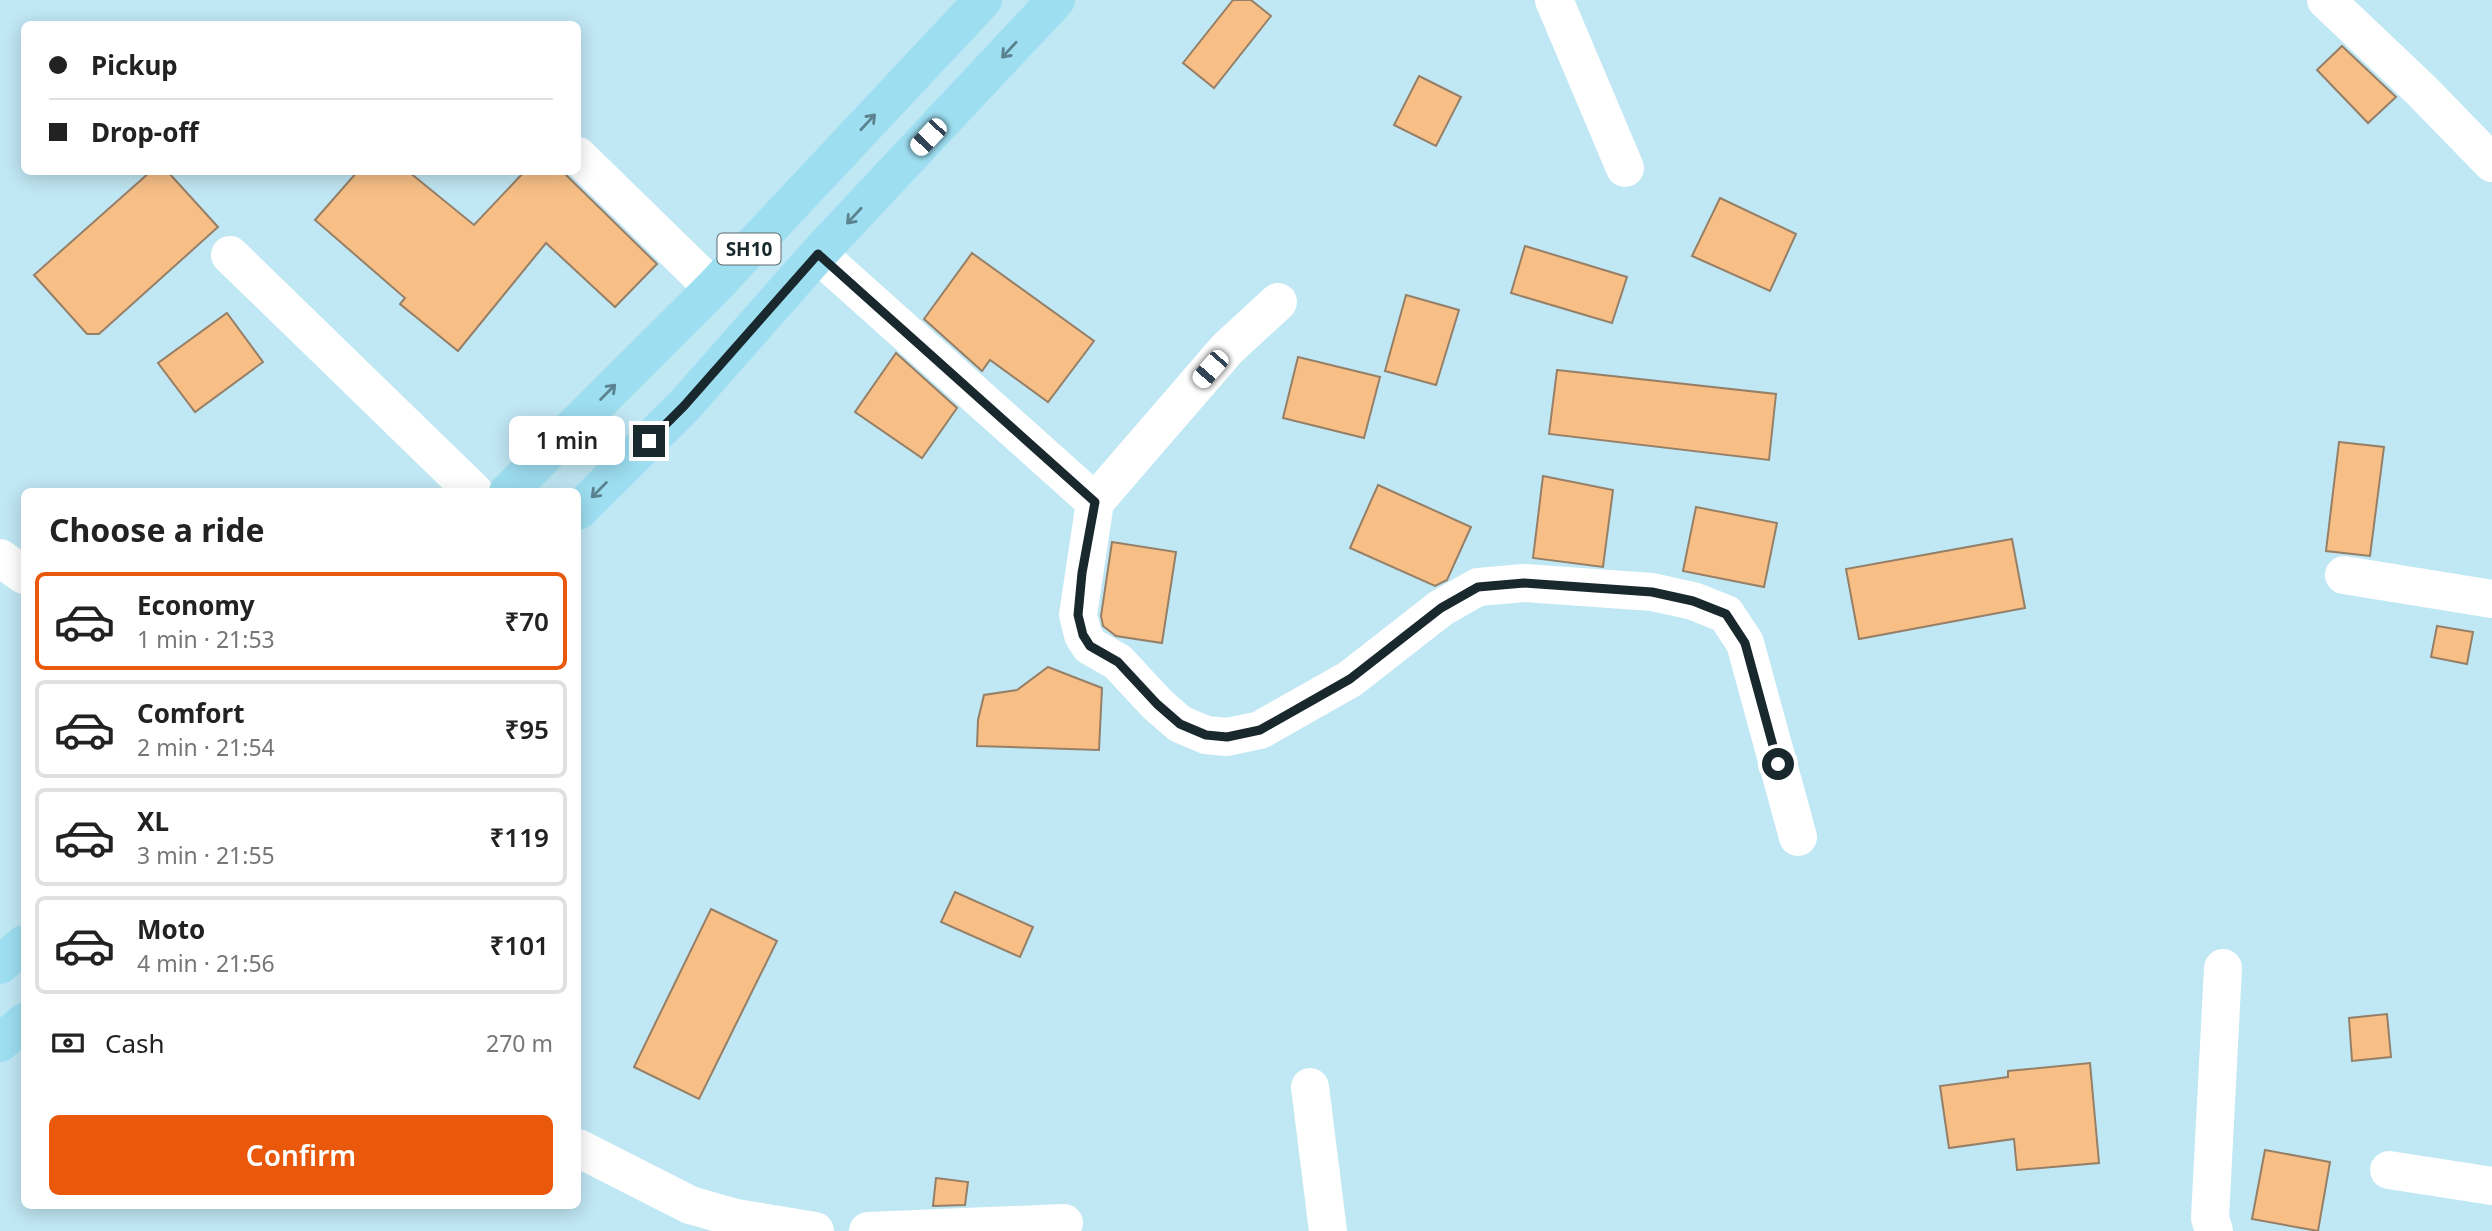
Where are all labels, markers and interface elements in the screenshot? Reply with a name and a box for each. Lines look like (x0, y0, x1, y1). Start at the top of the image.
one-way arrow (1001, 41, 1017, 59)
text: Pickup (91, 47, 178, 83)
text: Drop-off (91, 114, 198, 150)
one-way arrow (860, 114, 877, 131)
car (906, 114, 951, 160)
one-way arrow (845, 207, 862, 224)
road number: SH10 (718, 233, 780, 264)
car (1189, 346, 1232, 392)
one-way arrow (600, 383, 617, 400)
callout: 1 min (509, 416, 624, 466)
text: 1 min (536, 424, 598, 456)
route end (633, 425, 665, 457)
one-way arrow (590, 481, 607, 498)
text: Choose a ride (49, 508, 265, 551)
text: Economy (137, 587, 255, 623)
icon: car (53, 590, 116, 653)
text: ₹70 (504, 603, 549, 639)
text: 1 min · 21:53 (137, 623, 275, 655)
text: Comfort (137, 695, 245, 731)
icon: car (53, 698, 116, 761)
text: ₹95 (504, 711, 549, 747)
text: 2 min · 21:54 (137, 731, 275, 763)
route start (1762, 748, 1794, 780)
text: XL (137, 803, 169, 839)
icon: car (53, 806, 116, 869)
text: ₹119 (490, 819, 549, 855)
text: 3 min · 21:55 (137, 839, 275, 871)
text: Moto (137, 911, 205, 947)
icon: car (53, 914, 116, 977)
text: ₹101 (490, 927, 549, 963)
text: 4 min · 21:56 (137, 947, 275, 979)
icon: cash (49, 1024, 87, 1062)
text: Cash (105, 1025, 165, 1061)
text: 270 m (486, 1027, 553, 1059)
button: Confirm (49, 1115, 553, 1195)

